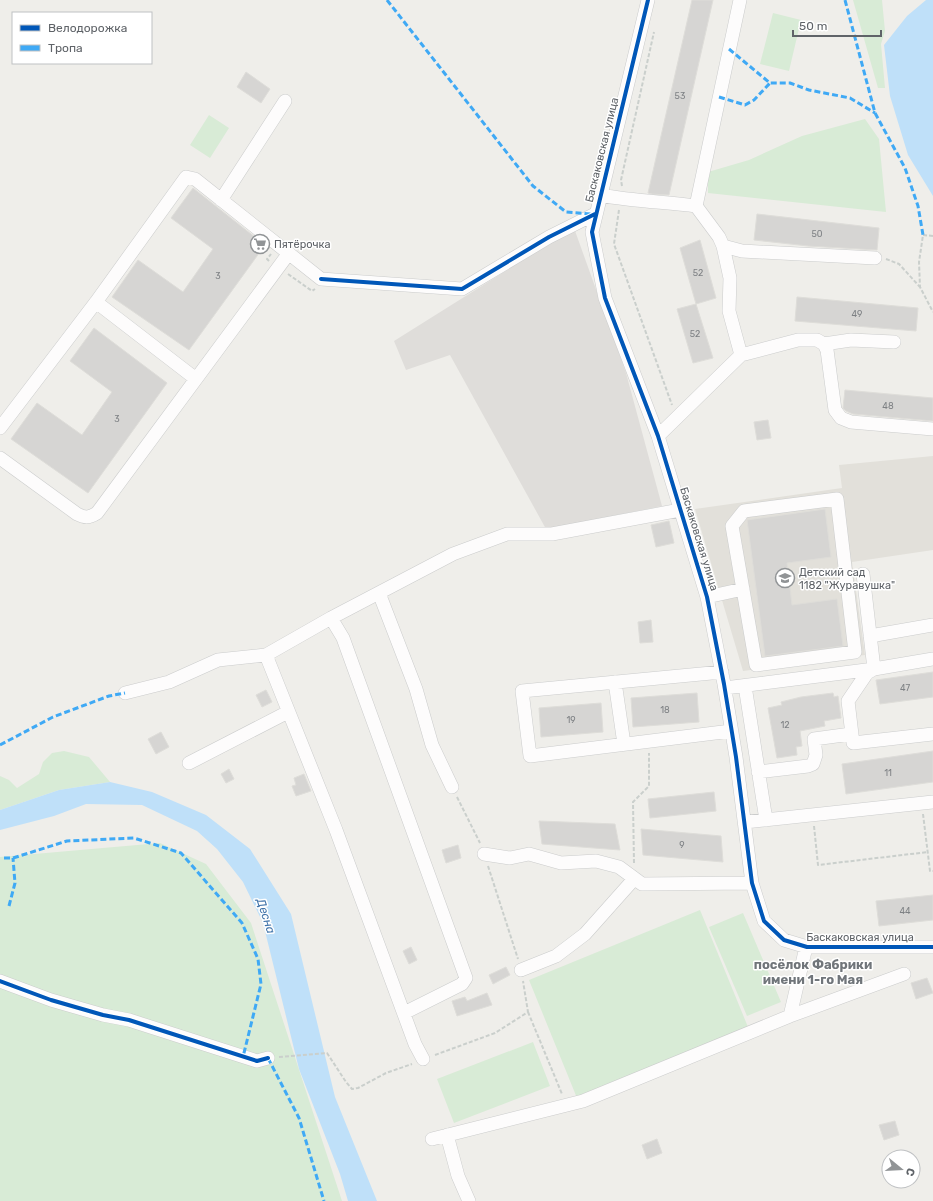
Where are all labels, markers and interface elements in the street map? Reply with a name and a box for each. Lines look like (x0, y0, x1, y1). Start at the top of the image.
legend (12, 12, 152, 64)
scale bar (793, 12, 881, 38)
text: 50 m (799, 19, 827, 33)
text: Велодорожка (48, 21, 127, 35)
text: Тропа (48, 41, 83, 55)
house number: 53 (675, 91, 685, 101)
street label: Баскаковская улица (583, 96, 621, 204)
house number: 50 (811, 229, 823, 239)
supermarket icon: Пятёрочка (249, 233, 271, 255)
place label: Пятёрочка (274, 238, 331, 251)
house number: 52 (693, 268, 703, 278)
house number: 3 (215, 271, 221, 281)
house number: 49 (852, 309, 862, 319)
house number: 52 (690, 329, 700, 339)
house number: 48 (882, 401, 894, 411)
house number: 3 (114, 414, 120, 424)
street label: Баскаковская улица (677, 486, 721, 592)
place label: Детский сад 1182 "Журавушка" (799, 566, 895, 592)
school or university icon: Детский сад 1182 "Журавушка" (774, 567, 796, 589)
house number: 47 (900, 683, 910, 693)
house number: 18 (660, 705, 670, 715)
house number: 19 (566, 715, 576, 725)
house number: 12 (780, 720, 790, 730)
house number: 11 (884, 768, 892, 778)
house number: 9 (679, 840, 685, 850)
water label: Десна (253, 896, 278, 935)
house number: 44 (899, 906, 911, 916)
street label: Баскаковская улица (806, 931, 914, 944)
district label: посёлок Фабрики имени 1-го Мая (754, 957, 872, 987)
north arrow (881, 1149, 921, 1189)
text: С (903, 1166, 917, 1178)

